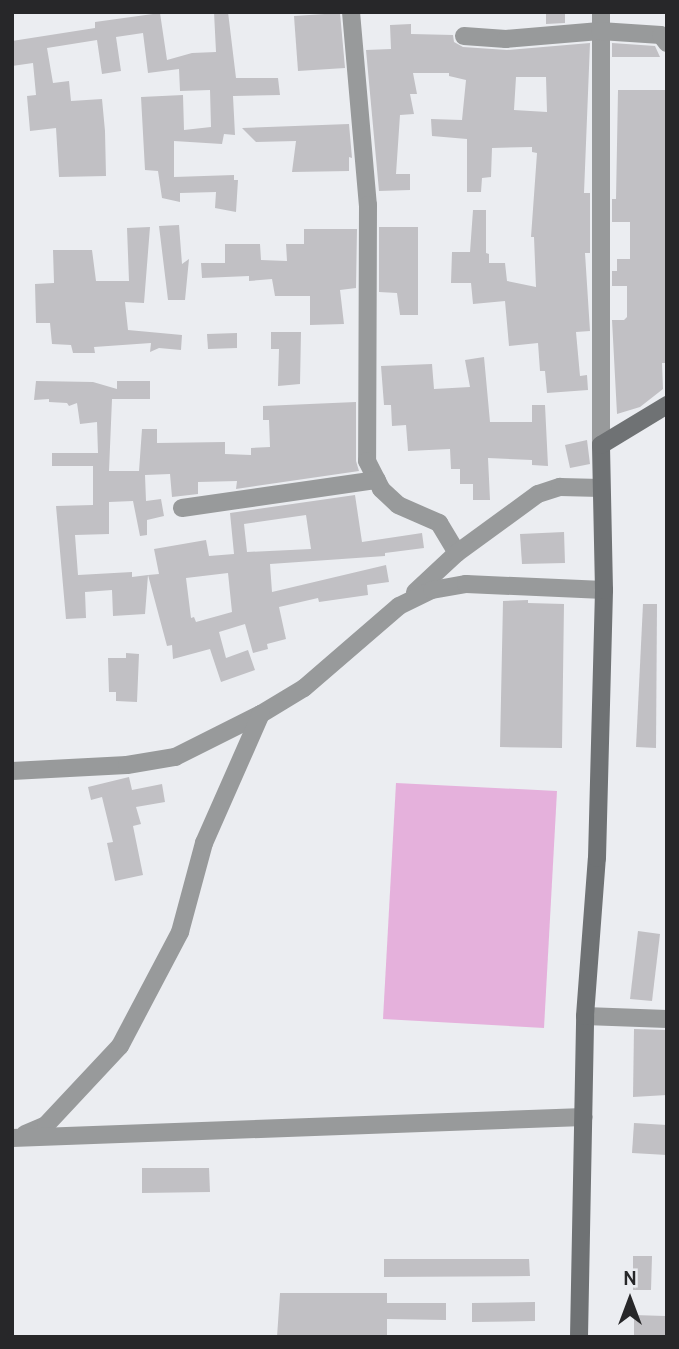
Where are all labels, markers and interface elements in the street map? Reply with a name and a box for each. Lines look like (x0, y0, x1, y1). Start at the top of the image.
north arrow (595, 1265, 665, 1335)
text: N (623, 1267, 637, 1290)

